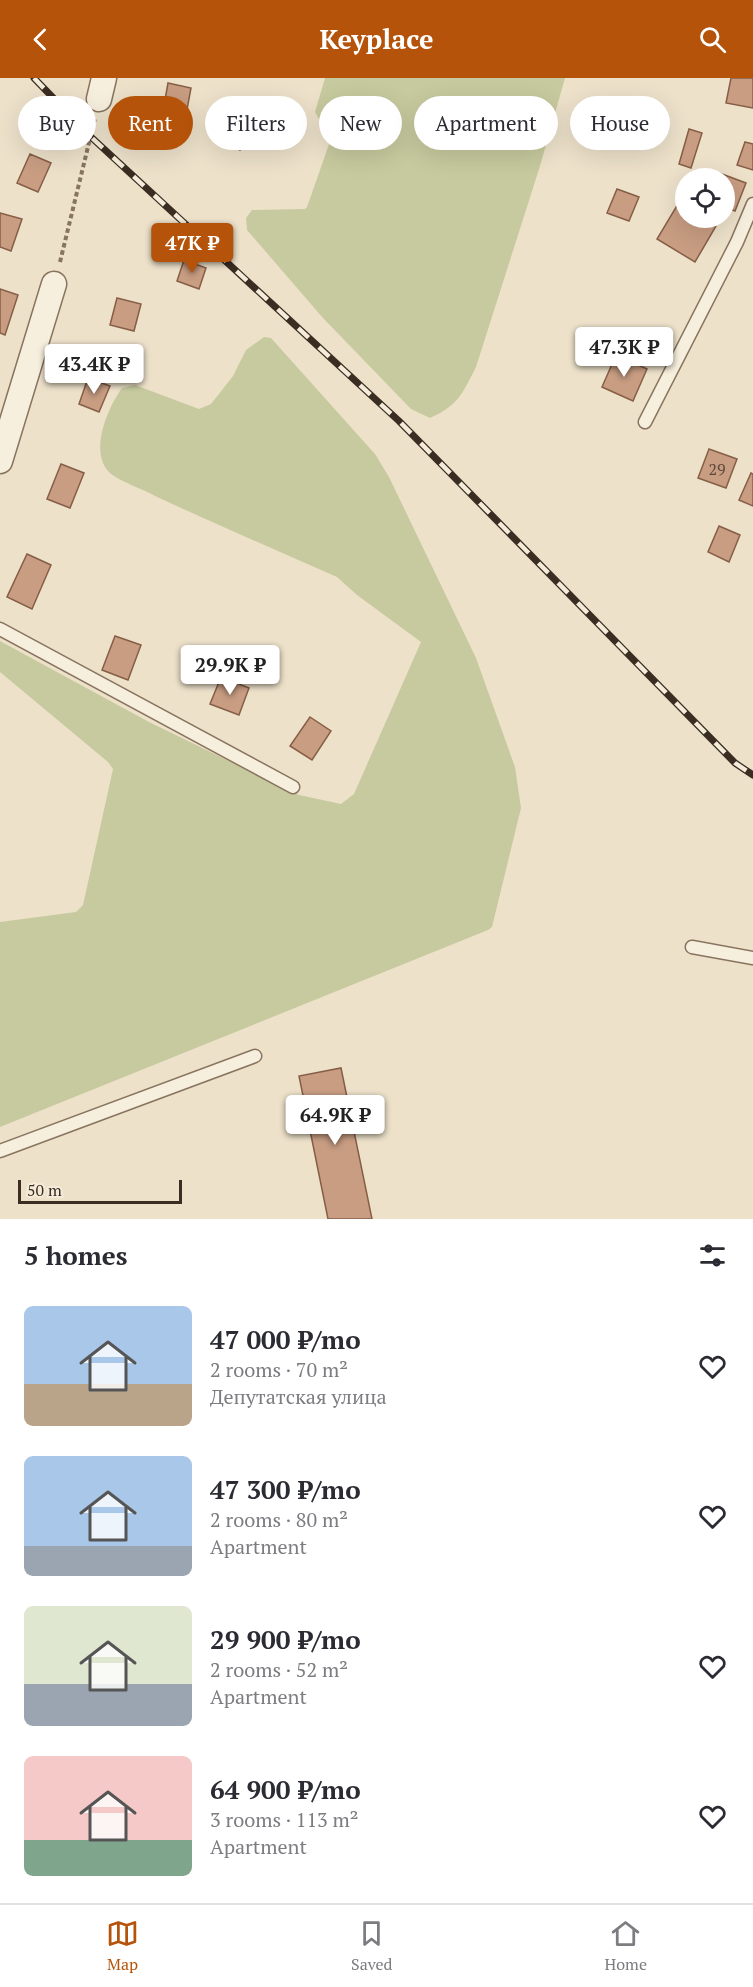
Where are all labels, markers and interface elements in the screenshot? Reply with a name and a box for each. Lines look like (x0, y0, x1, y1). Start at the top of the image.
text: Keyplace (320, 21, 433, 57)
icon: back (24, 23, 57, 56)
icon: search (696, 23, 729, 56)
chip: Buy (18, 96, 96, 150)
chip: Rent (108, 96, 193, 150)
chip: Filters (205, 96, 307, 150)
chip: New (319, 96, 402, 150)
chip: Apartment (414, 96, 558, 150)
chip: House (570, 96, 670, 150)
map controls (675, 168, 735, 228)
button: locate (675, 168, 735, 228)
pin: 47K ₽ (150, 223, 234, 274)
text: 47K ₽ (165, 229, 219, 256)
pin: 47.3K ₽ (569, 327, 679, 378)
text: 47.3K ₽ (589, 333, 659, 360)
pin: 43.4K ₽ (39, 344, 149, 395)
text: 43.4K ₽ (59, 350, 129, 377)
house number: 29 (708, 458, 726, 480)
pin: 29.9K ₽ (175, 645, 285, 696)
text: 29.9K ₽ (195, 651, 265, 678)
pin: 64.9K ₽ (280, 1095, 390, 1146)
text: 64.9K ₽ (300, 1101, 370, 1128)
scale bar (18, 1177, 182, 1204)
text: 50 m (27, 1179, 62, 1201)
text: 5 homes (24, 1238, 128, 1272)
icon: filters (696, 1239, 729, 1272)
text: 47 000 ₽/mo (210, 1322, 361, 1356)
icon: home (72, 1330, 144, 1402)
icon: heart (696, 1350, 729, 1383)
text: 2 rooms · 70 m² (210, 1356, 348, 1383)
text: Депутатская улица (210, 1383, 387, 1410)
text: 47 300 ₽/mo (210, 1472, 361, 1506)
icon: home (72, 1480, 144, 1552)
icon: heart (696, 1500, 729, 1533)
text: 2 rooms · 80 m² (210, 1506, 348, 1533)
text: Apartment (210, 1533, 307, 1560)
text: 29 900 ₽/mo (210, 1622, 361, 1656)
icon: home (72, 1630, 144, 1702)
icon: heart (696, 1650, 729, 1683)
text: 2 rooms · 52 m² (210, 1656, 348, 1683)
text: Apartment (210, 1683, 307, 1710)
text: 64 900 ₽/mo (210, 1772, 361, 1806)
icon: home (72, 1780, 144, 1852)
icon: heart (696, 1800, 729, 1833)
text: 3 rooms · 113 m² (210, 1806, 358, 1833)
text: Apartment (210, 1833, 307, 1860)
tab: Map (106, 1917, 139, 1975)
tab: Saved (351, 1917, 393, 1975)
tab: Home (605, 1917, 647, 1975)

